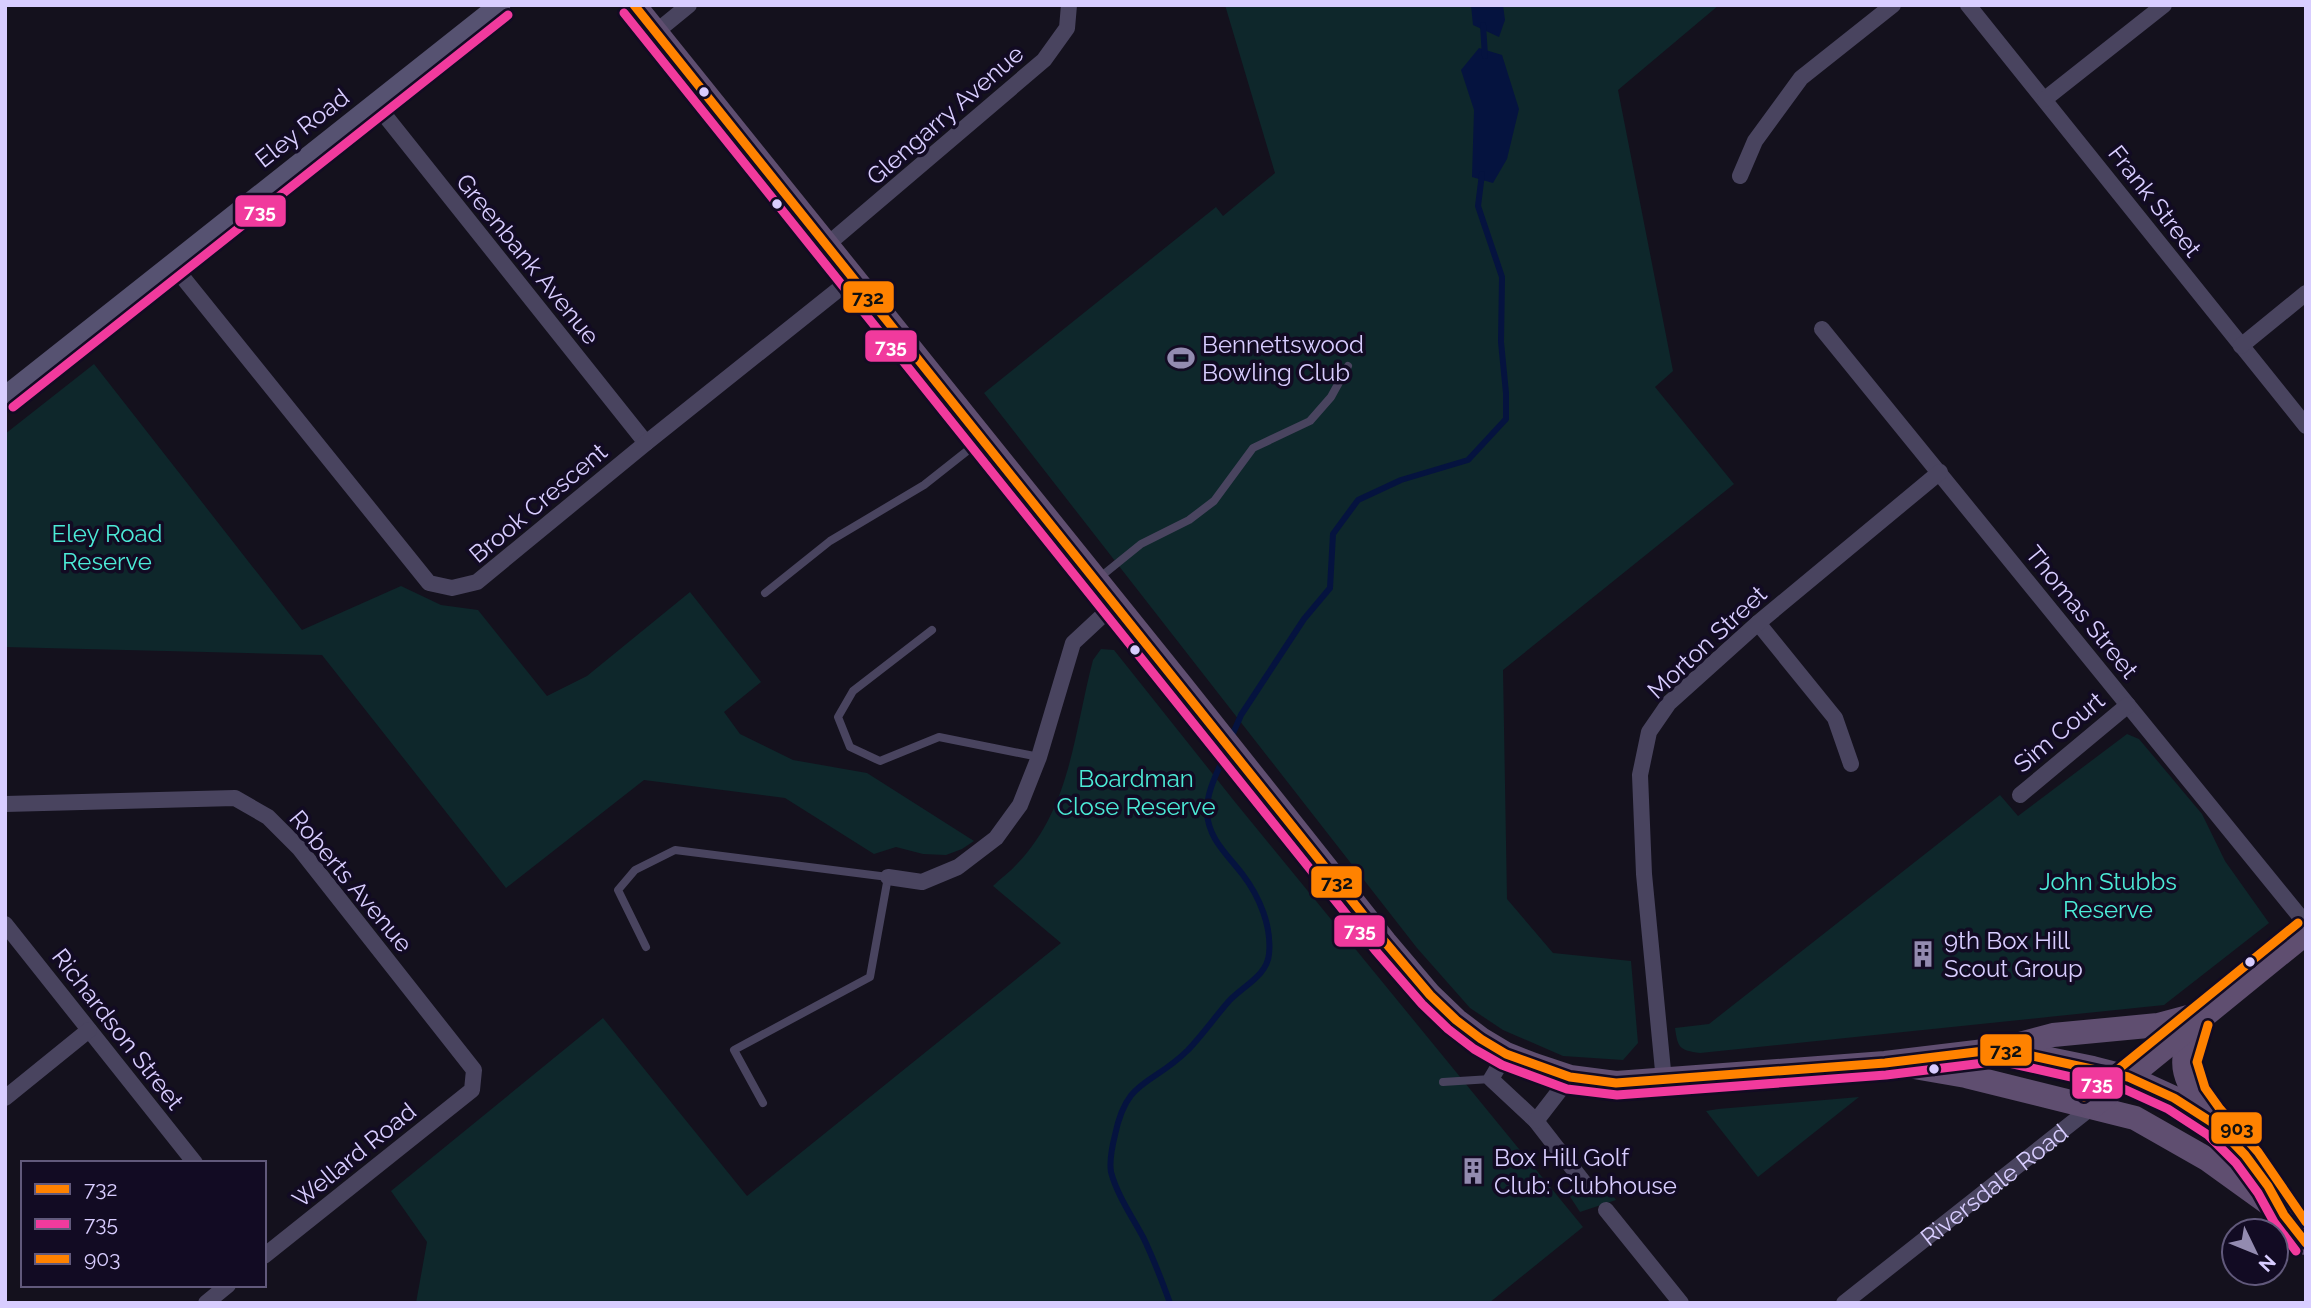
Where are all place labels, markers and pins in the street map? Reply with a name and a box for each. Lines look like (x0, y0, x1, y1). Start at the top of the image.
unlabelled marker (697, 85, 711, 99)
unlabelled marker (770, 197, 784, 211)
place label: Bennettswood Bowling Club (1202, 330, 1364, 387)
sports icon: Bennettswood Bowling Club (1166, 343, 1196, 373)
unlabelled marker (1128, 643, 1142, 657)
place label: 9th Box Hill Scout Group (1944, 926, 2083, 983)
building icon: 9th Box Hill Scout Group (1908, 939, 1938, 969)
unlabelled marker (2243, 955, 2257, 969)
unlabelled marker (1927, 1062, 1941, 1076)
place label: Box Hill Golf Club: Clubhouse (1494, 1143, 1677, 1200)
building icon: Box Hill Golf Club: Clubhouse (1458, 1156, 1488, 1186)

